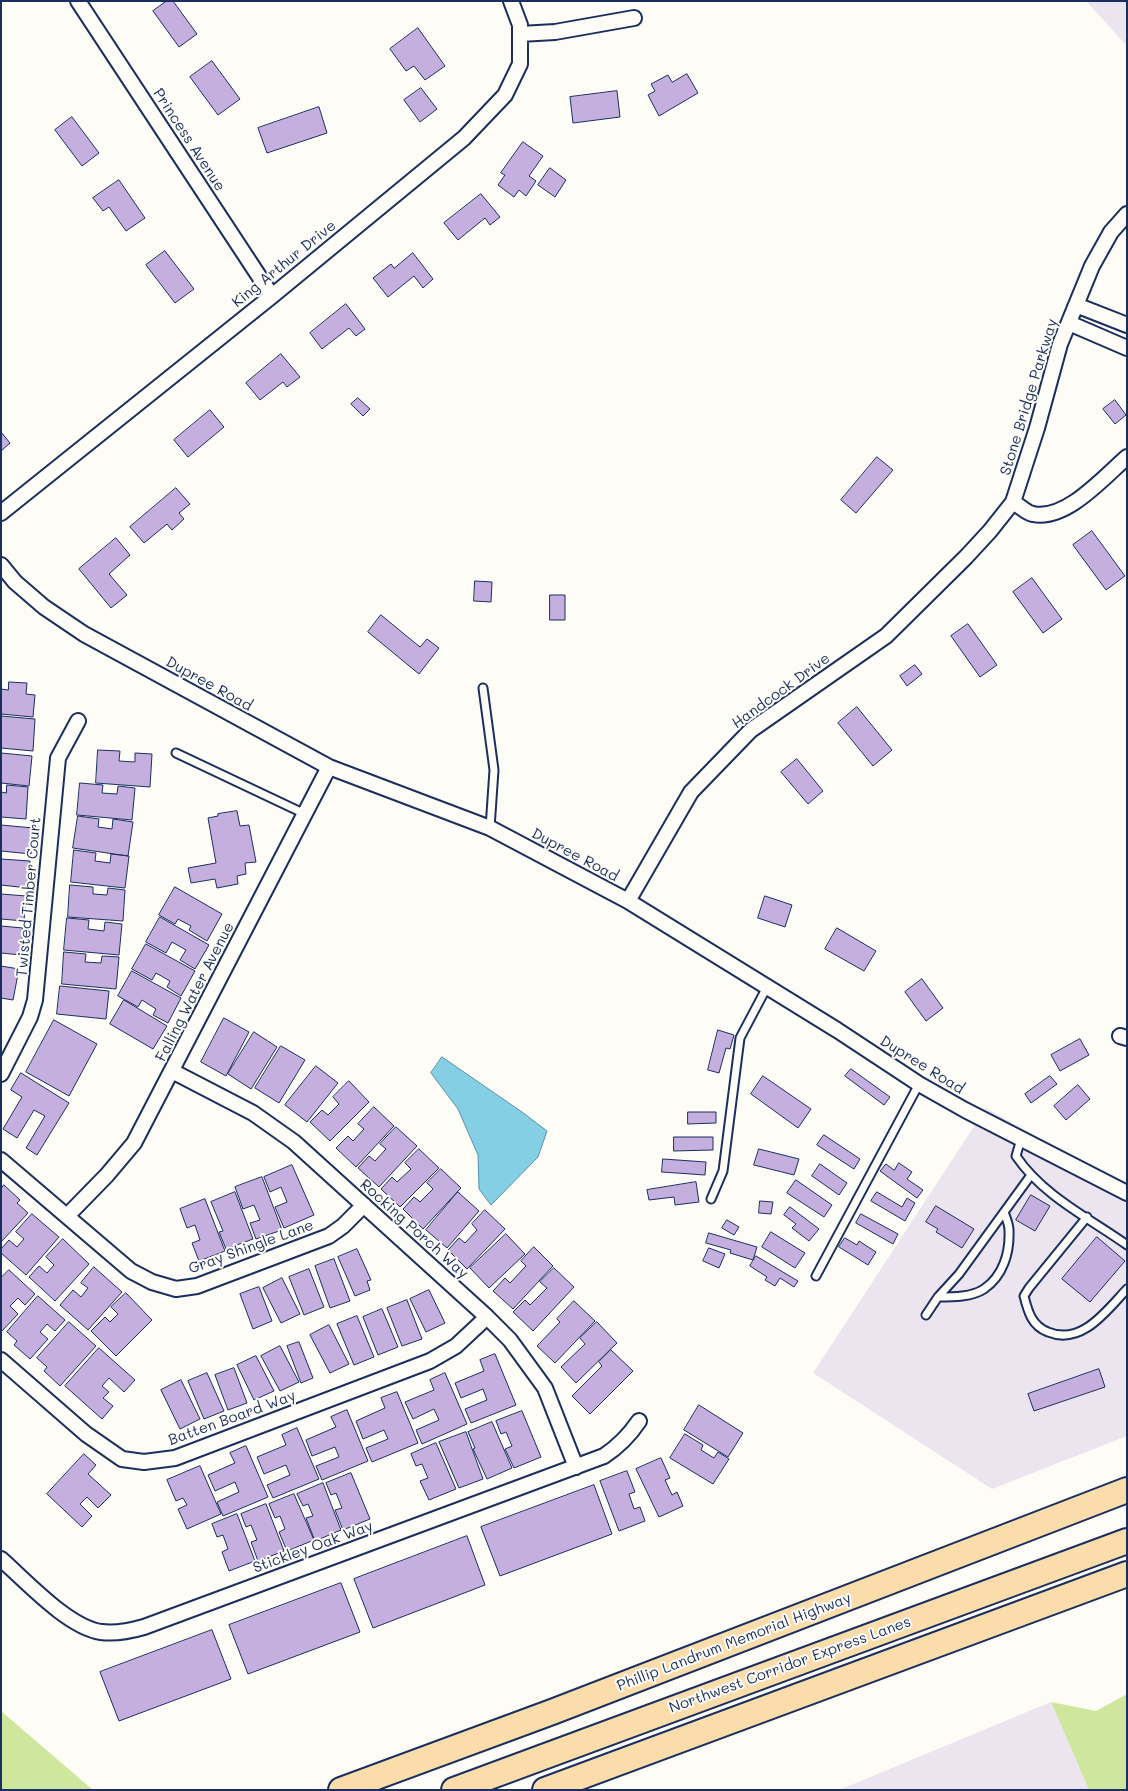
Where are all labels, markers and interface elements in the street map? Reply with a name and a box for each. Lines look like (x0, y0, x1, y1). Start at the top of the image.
street label: Princess Avenue (149, 85, 229, 195)
street label: King Arthur Drive (228, 217, 340, 311)
street label: Stone Bridge Parkway (997, 316, 1061, 478)
street label: Handcock Drive (728, 649, 834, 733)
street label: Dupree Road (163, 653, 255, 715)
street label: Twisted Timber Court (13, 816, 45, 978)
street label: Dupree Road (528, 825, 622, 885)
street label: Falling Water Avenue (152, 919, 238, 1065)
street label: Dupree Road (877, 1032, 967, 1098)
street label: Rocking Porch Way (356, 1176, 472, 1282)
street label: Gray Shingle Lane (186, 1216, 316, 1278)
street label: Batten Board Way (166, 1387, 298, 1449)
street label: Stickley Oak Way (251, 1517, 375, 1577)
street label: Phillip Landrum Memorial Highway (614, 1589, 854, 1695)
street label: Northwest Corridor Express Lanes (667, 1613, 913, 1717)

